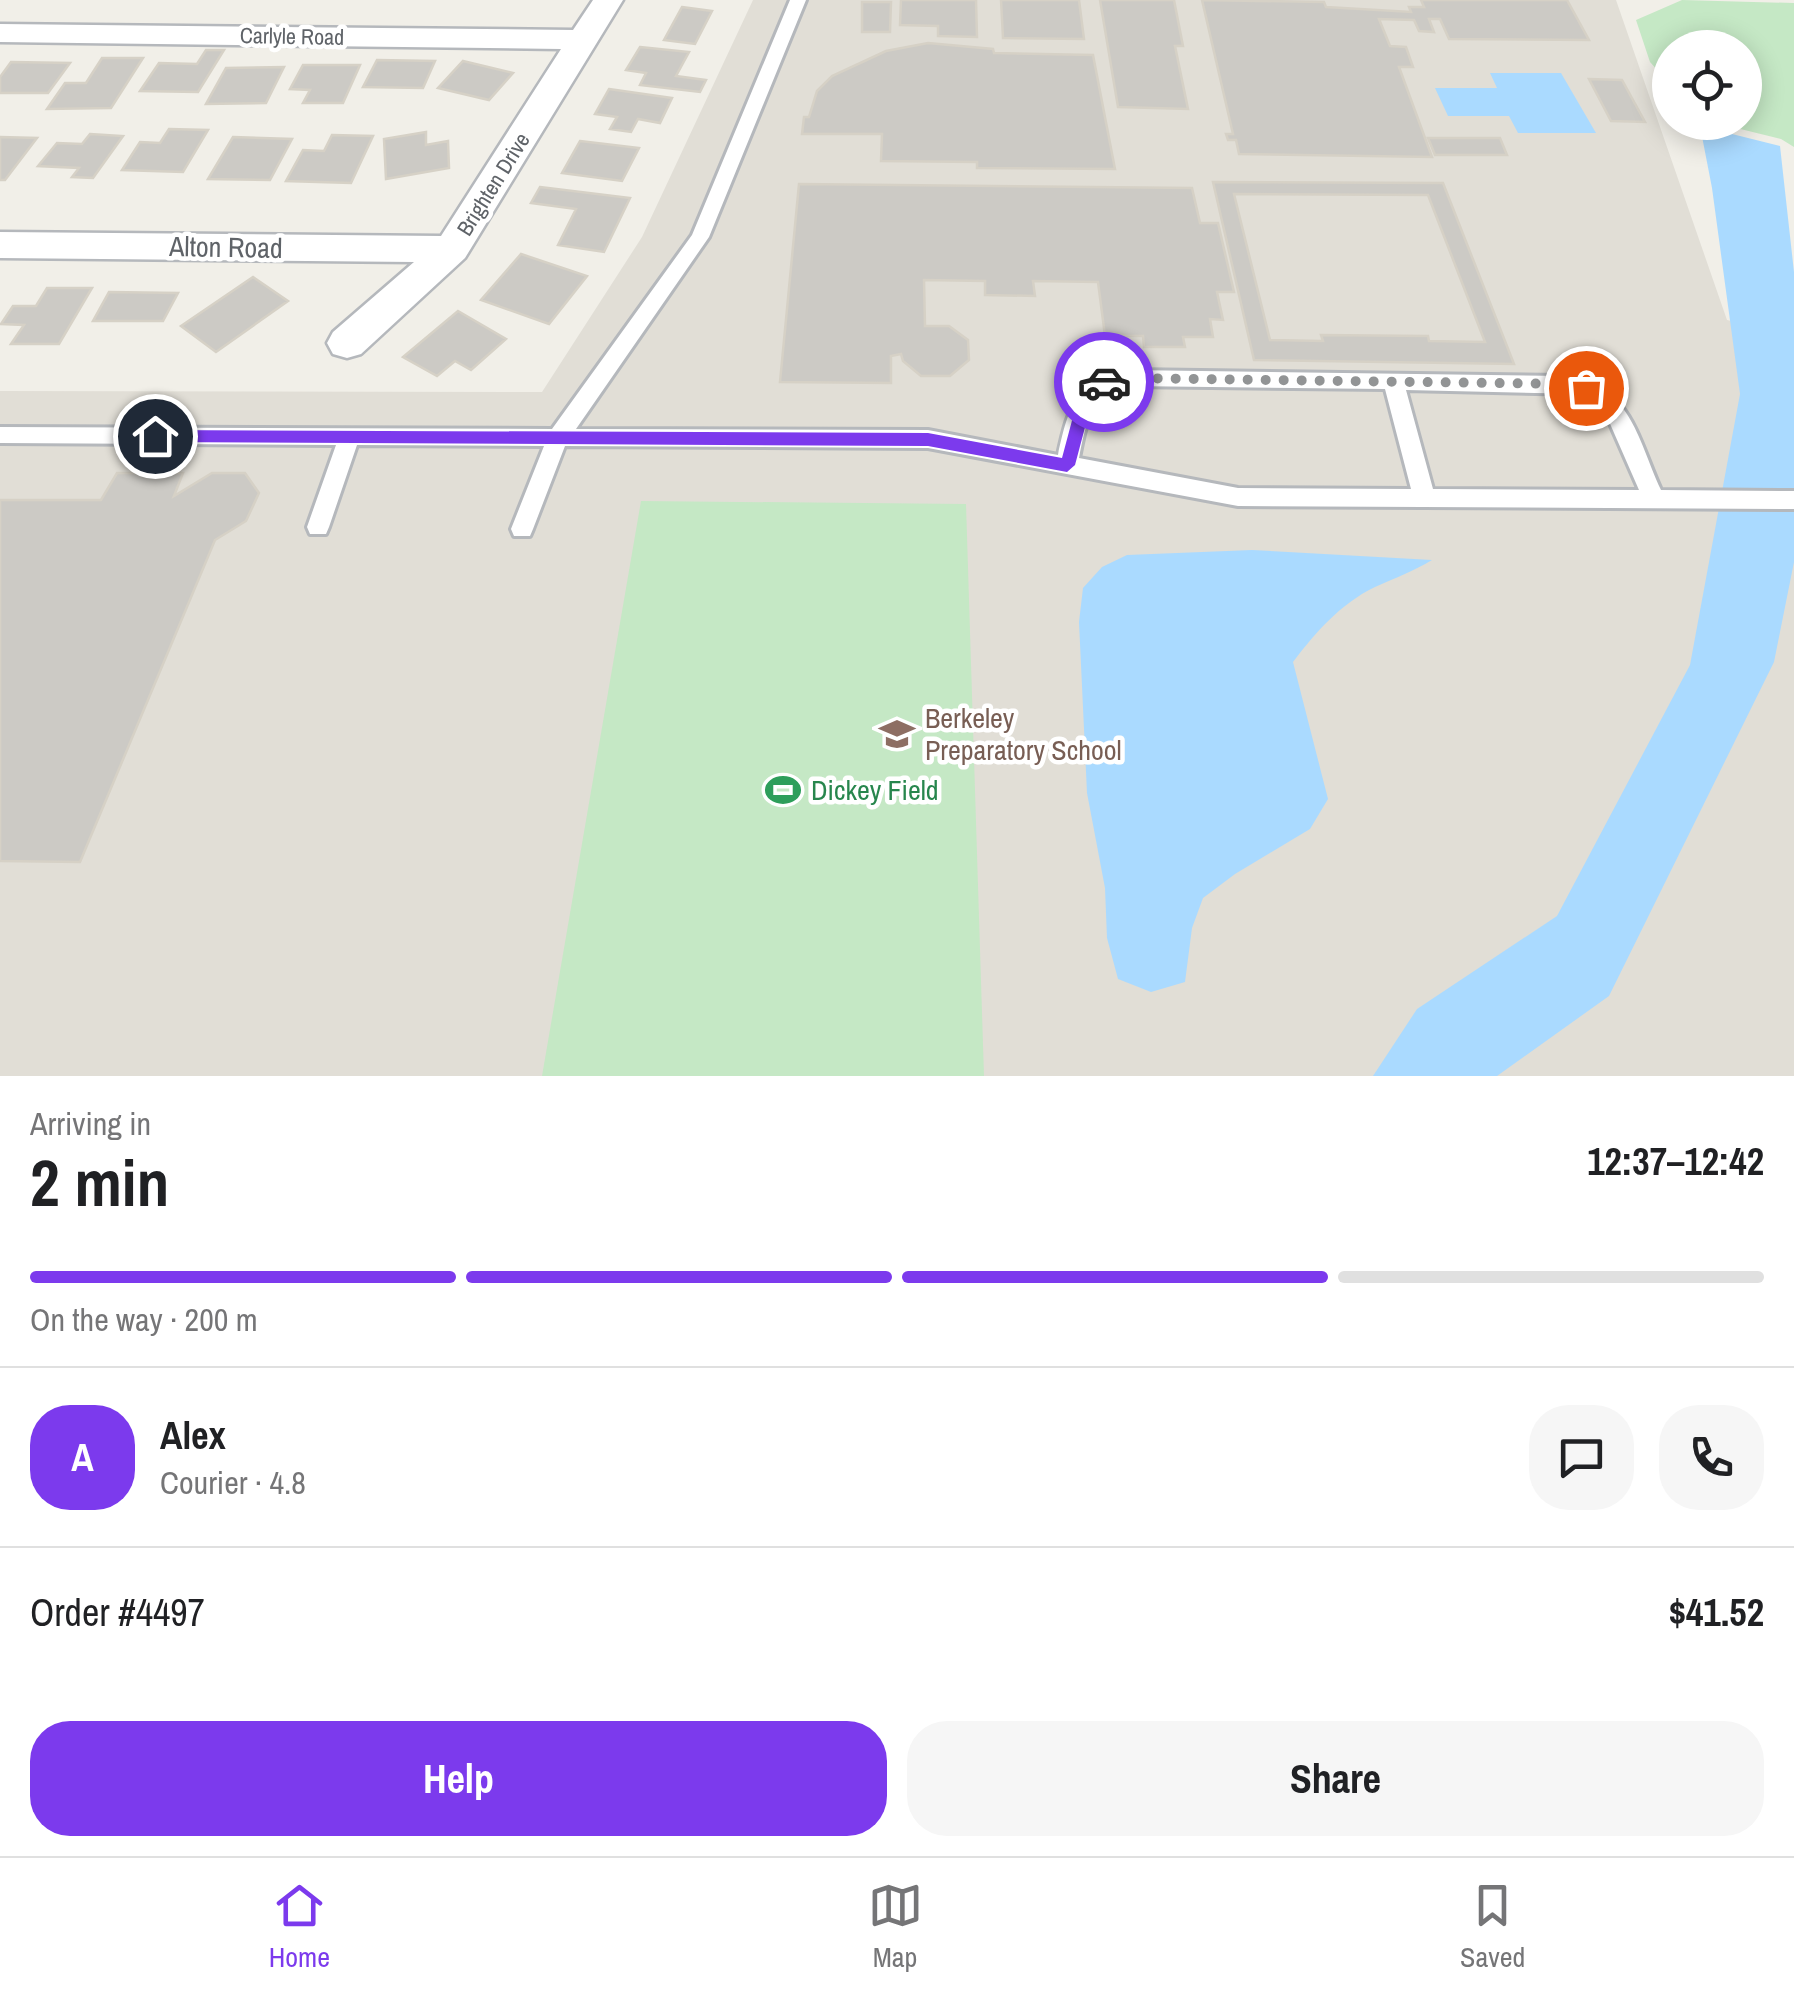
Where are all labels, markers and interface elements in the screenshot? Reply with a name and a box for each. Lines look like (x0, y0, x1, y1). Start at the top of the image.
street label: Carlyle Road (240, 20, 344, 52)
map controls (1652, 30, 1762, 140)
button: locate (1652, 30, 1762, 140)
street label: Brighten Drive (449, 127, 537, 241)
street label: Alton Road (168, 227, 283, 267)
courier (1054, 332, 1154, 432)
pin (1544, 346, 1629, 431)
icon: car (1077, 355, 1132, 410)
icon: bag (1559, 361, 1614, 416)
pin (113, 394, 198, 479)
icon: home (128, 409, 183, 464)
place label: Berkeley Preparatory School (925, 699, 1122, 769)
school or university icon: Berkeley Preparatory School (878, 715, 916, 753)
sports icon: Dickey Field (764, 771, 802, 809)
place label: Dickey Field (811, 771, 939, 809)
text: Arriving in (30, 1102, 151, 1145)
text: 12:37–12:42 (1587, 1136, 1764, 1187)
text: 2 min (30, 1139, 169, 1226)
text: On the way · 200 m (30, 1298, 258, 1341)
button: chat (1529, 1405, 1634, 1510)
button: phone (1659, 1405, 1764, 1510)
text: Alex (160, 1410, 226, 1461)
text: A (71, 1432, 94, 1483)
text: Courier · 4.8 (160, 1461, 306, 1504)
text: Order #4497 (30, 1587, 205, 1638)
text: $41.52 (1669, 1587, 1764, 1638)
button: Help (30, 1721, 887, 1836)
button: Share (907, 1721, 1764, 1836)
tab: Home (269, 1878, 330, 1976)
tab: Map (868, 1878, 923, 1976)
tab: Saved (1460, 1878, 1525, 1976)

